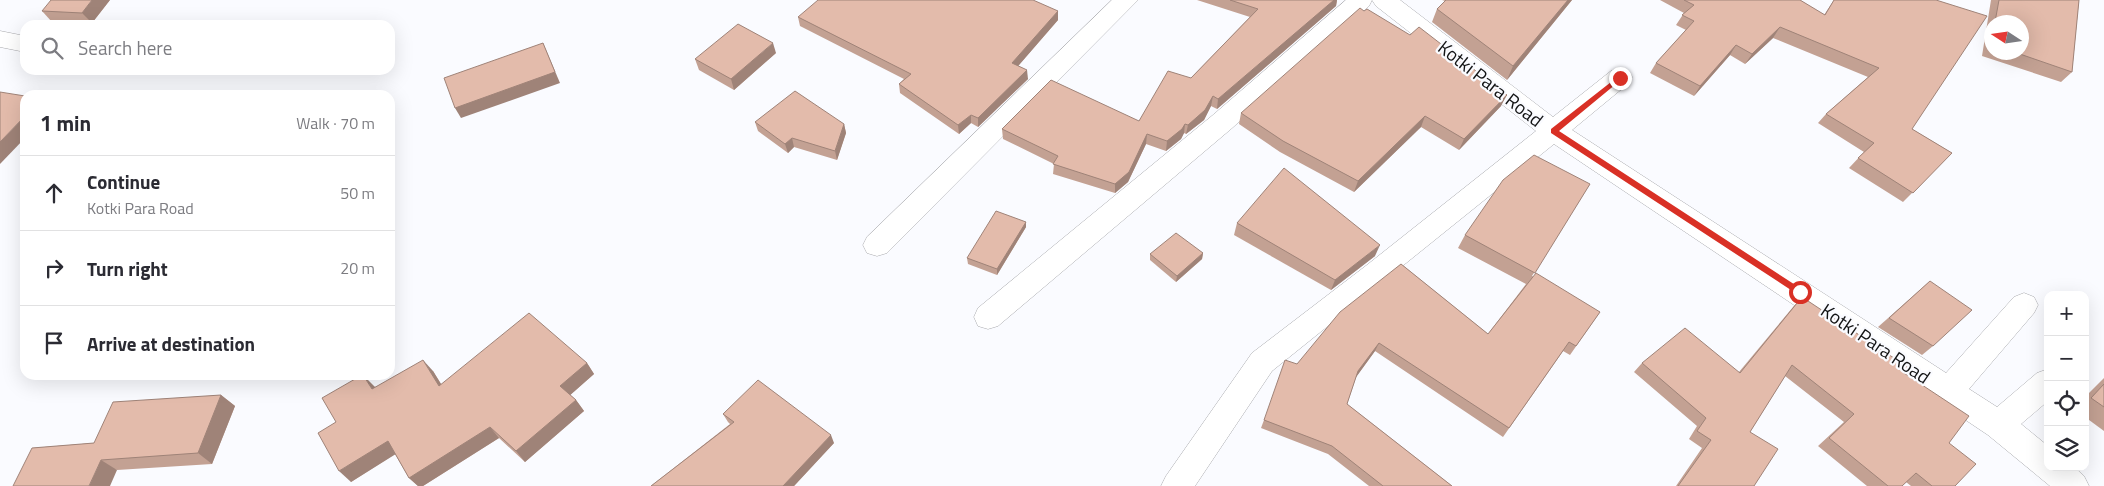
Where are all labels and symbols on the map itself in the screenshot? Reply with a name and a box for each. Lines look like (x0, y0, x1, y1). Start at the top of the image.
north arrow (1984, 15, 2029, 60)
street label: Kotki Para Road (1432, 33, 1550, 133)
route end (1609, 67, 1632, 90)
route start (1789, 281, 1812, 304)
street label: Kotki Para Road (1815, 296, 1937, 390)

